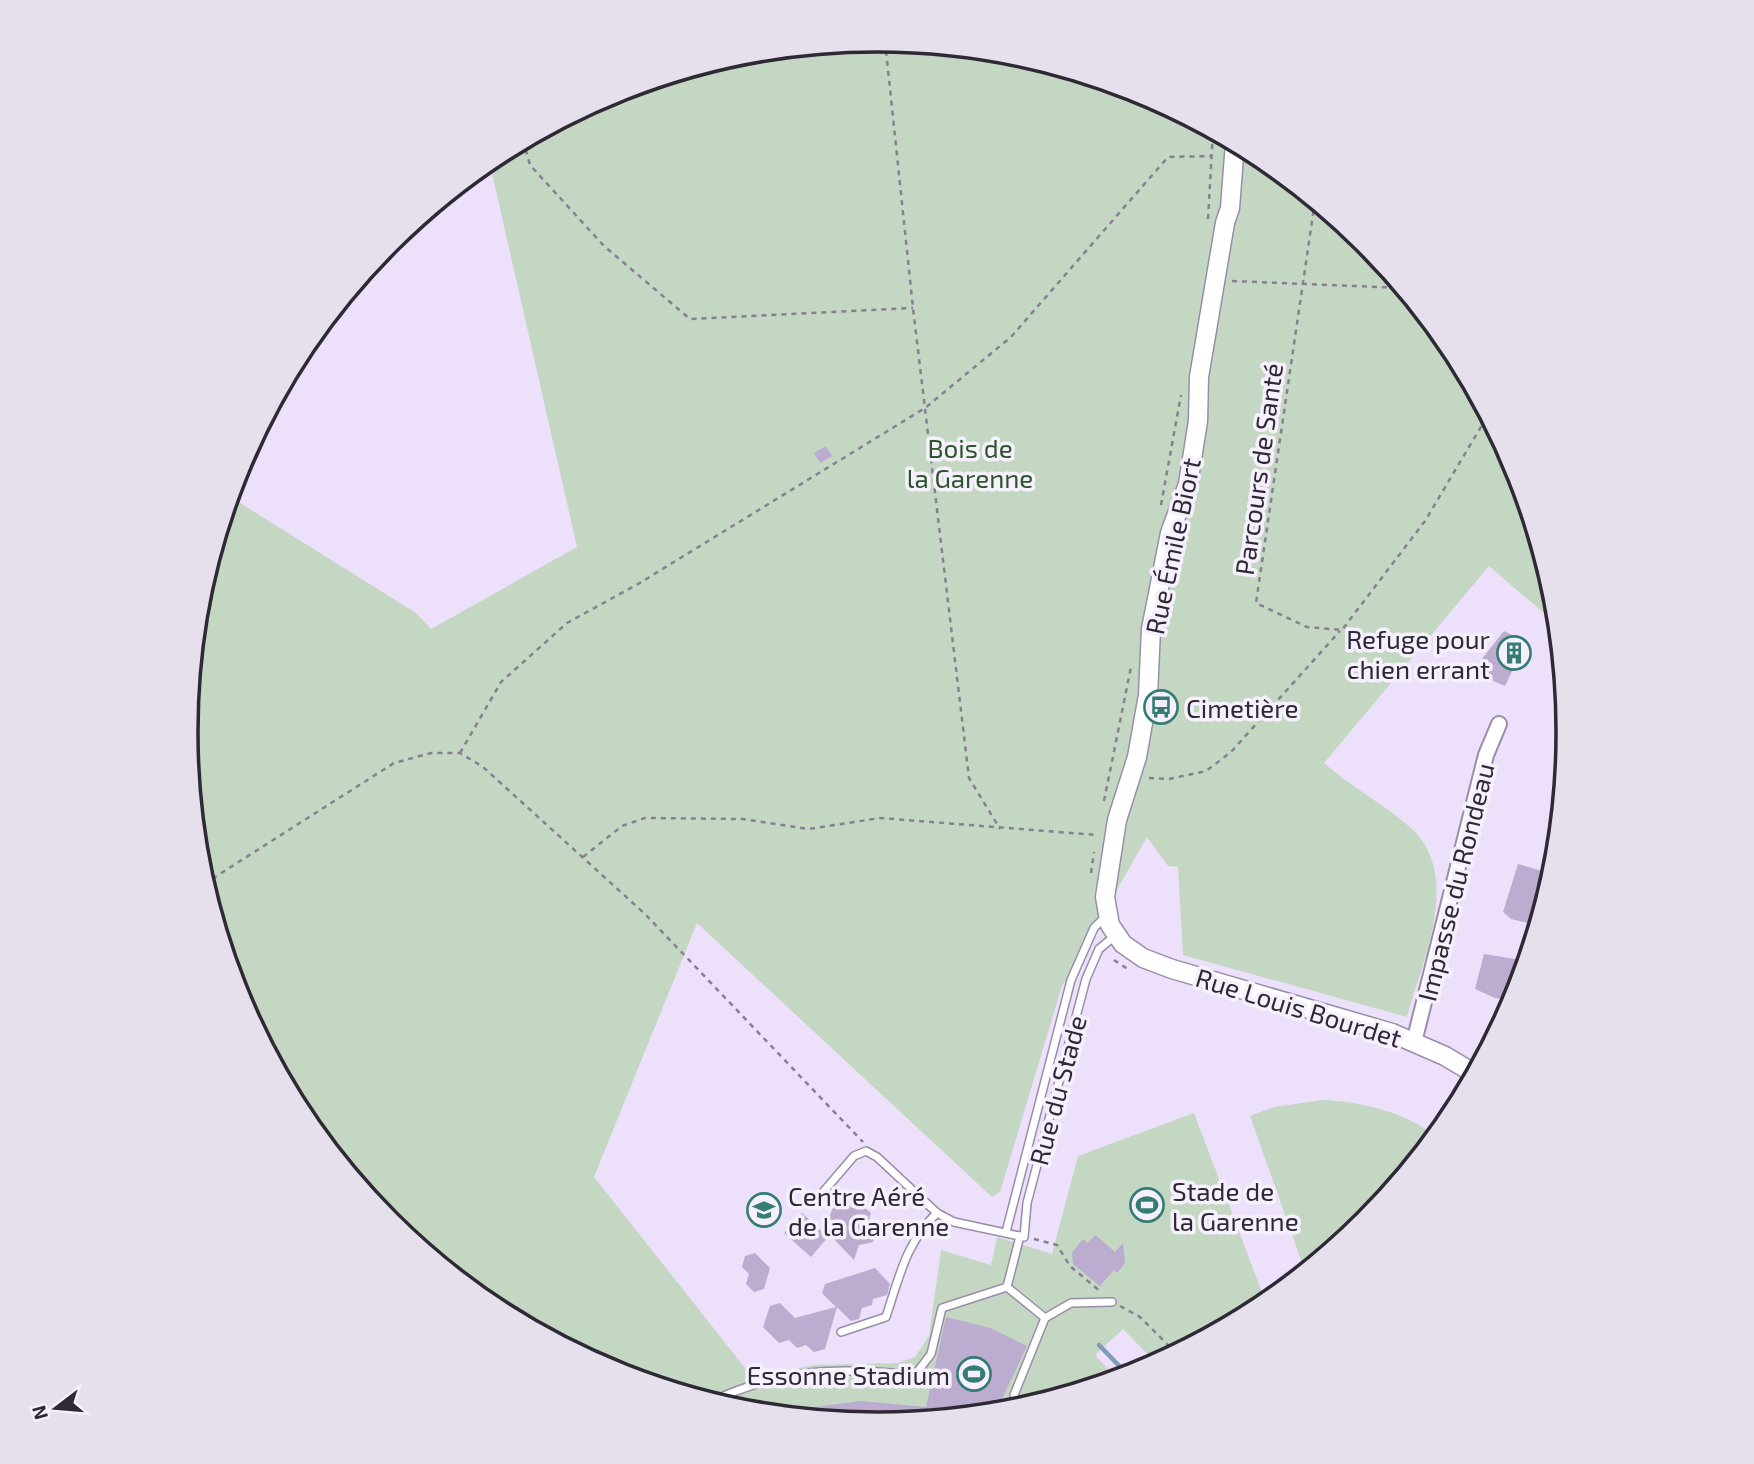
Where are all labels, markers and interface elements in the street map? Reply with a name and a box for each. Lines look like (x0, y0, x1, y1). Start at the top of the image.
street label: Parcours de Santé (1228, 361, 1288, 577)
park label: Bois de la Garenne (907, 432, 1033, 493)
street label: Rue Émile Biort (1138, 455, 1206, 637)
place label: Refuge pour chien errant (1346, 623, 1490, 684)
building icon: Refuge pour chien errant (1495, 634, 1533, 672)
bus stop icon: Cimetière (1142, 688, 1180, 726)
place label: Cimetière (1186, 692, 1298, 723)
street label: Impasse du Rondeau (1410, 760, 1500, 1004)
street label: Rue Louis Bourdet (1192, 961, 1406, 1053)
street label: Rue du Stade (1022, 1012, 1092, 1168)
place label: Stade de la Garenne (1172, 1175, 1299, 1236)
place label: Centre Aéré de la Garenne (788, 1180, 949, 1241)
sports icon: Stade de la Garenne (1128, 1186, 1166, 1224)
school or university icon: Centre Aéré de la Garenne (745, 1191, 783, 1229)
sports icon: Essonne Stadium (955, 1355, 993, 1393)
place label: Essonne Stadium (747, 1359, 950, 1390)
north arrow (21, 1373, 91, 1443)
text: N (26, 1403, 52, 1423)

